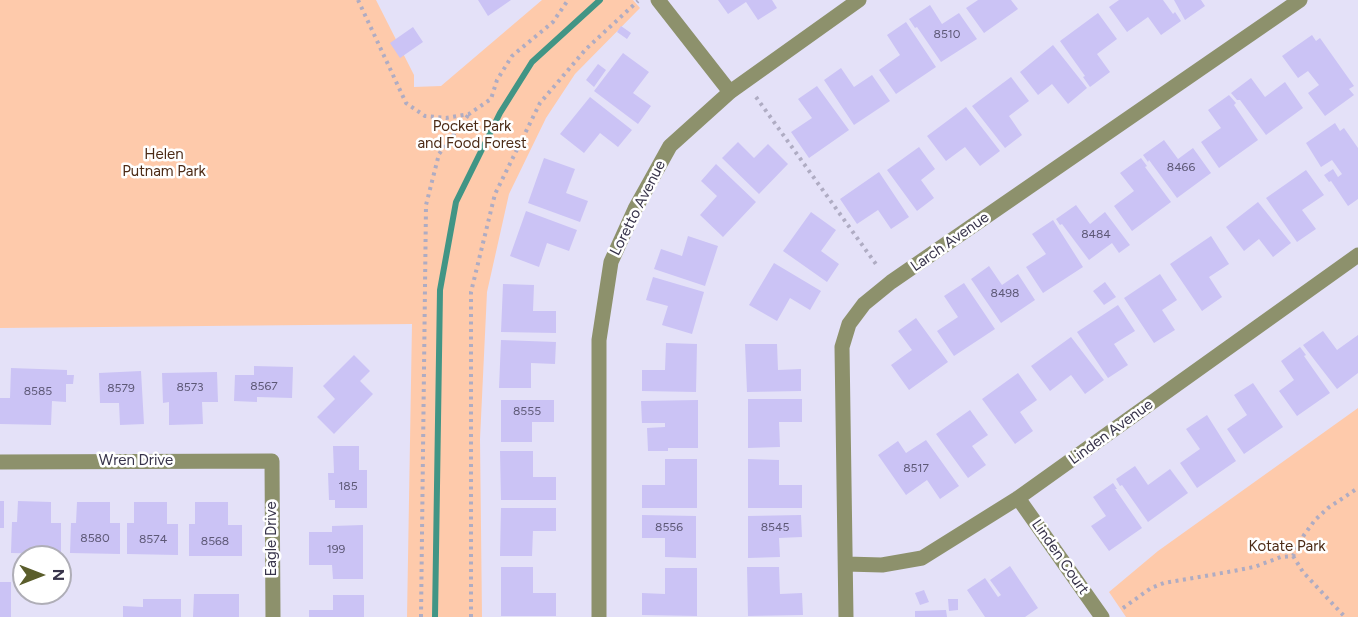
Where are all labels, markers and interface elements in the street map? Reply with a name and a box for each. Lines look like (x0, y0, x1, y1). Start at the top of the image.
house number: 8510 (934, 27, 960, 41)
park label: Pocket Park and Food Forest (417, 118, 527, 153)
park label: Helen Putnam Park (122, 146, 206, 181)
street label: Loretto Avenue (606, 157, 670, 259)
house number: 8466 (1167, 160, 1195, 174)
street label: Larch Avenue (907, 208, 993, 276)
house number: 8484 (1081, 227, 1111, 241)
house number: 8498 (991, 286, 1019, 300)
house number: 8567 (250, 379, 278, 393)
house number: 8573 (176, 380, 204, 394)
house number: 8579 (107, 381, 135, 395)
house number: 8585 (24, 384, 52, 398)
street label: Linden Avenue (1065, 395, 1157, 469)
house number: 8555 (513, 404, 541, 418)
street label: Wren Drive (99, 452, 173, 470)
house number: 8517 (903, 461, 929, 475)
house number: 185 (338, 479, 358, 493)
street label: Eagle Drive (263, 501, 281, 577)
street label: Linden Court (1028, 516, 1092, 598)
house number: 8556 (655, 520, 683, 534)
house number: 8545 (761, 520, 789, 534)
house number: 8580 (80, 531, 110, 545)
house number: 8574 (139, 532, 167, 546)
house number: 8568 (201, 534, 229, 548)
park label: Kotate Park (1248, 538, 1326, 556)
house number: 199 (327, 542, 345, 556)
north arrow (12, 545, 72, 605)
text: N (49, 569, 68, 581)

